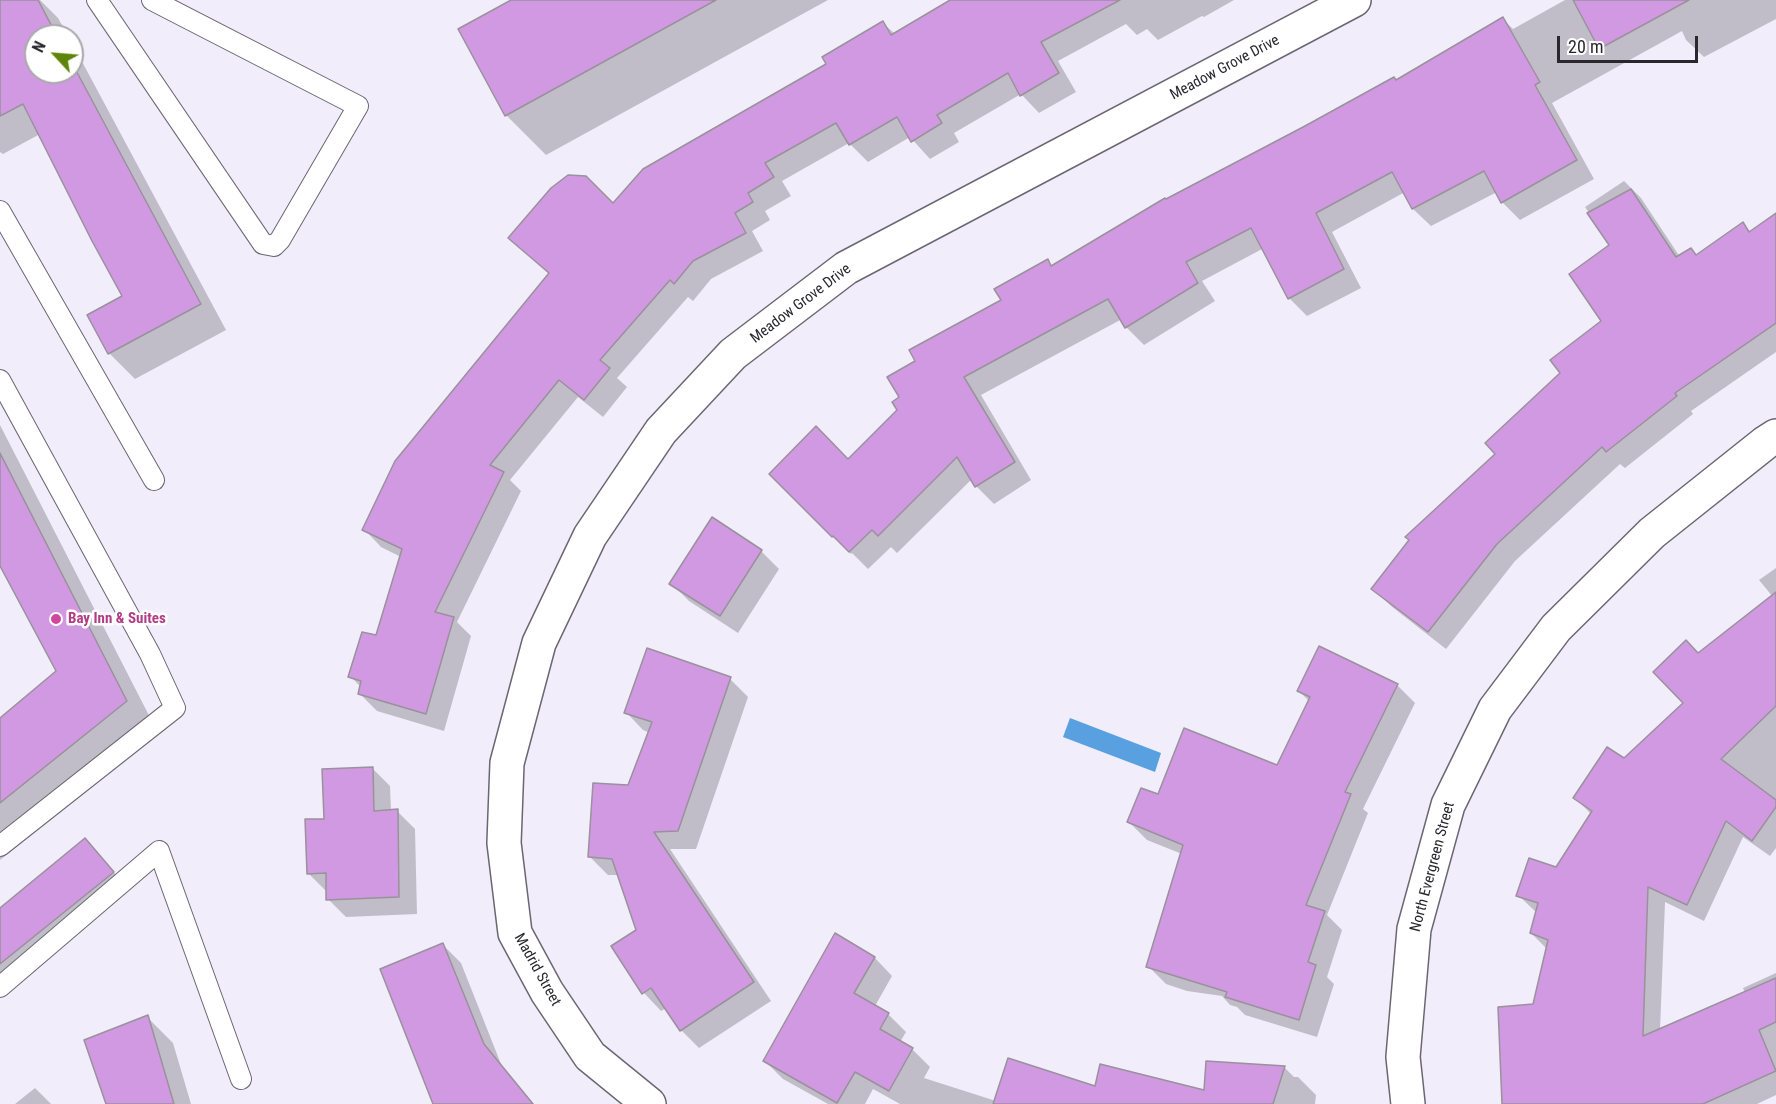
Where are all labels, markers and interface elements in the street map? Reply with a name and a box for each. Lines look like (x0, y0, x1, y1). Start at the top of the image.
north arrow (24, 24, 84, 84)
scale bar (1560, 24, 1701, 62)
street label: Meadow Grove Drive (1167, 32, 1283, 104)
text: 20 m (1568, 36, 1603, 57)
text: N (28, 38, 50, 55)
street label: Meadow Grove Drive (747, 260, 855, 348)
place label: Bay Inn & Suites (68, 610, 166, 628)
marker: Bay Inn & Suites (49, 612, 63, 626)
street label: North Evergreen Street (1407, 800, 1459, 934)
street label: Madrid Street (510, 931, 564, 1009)

